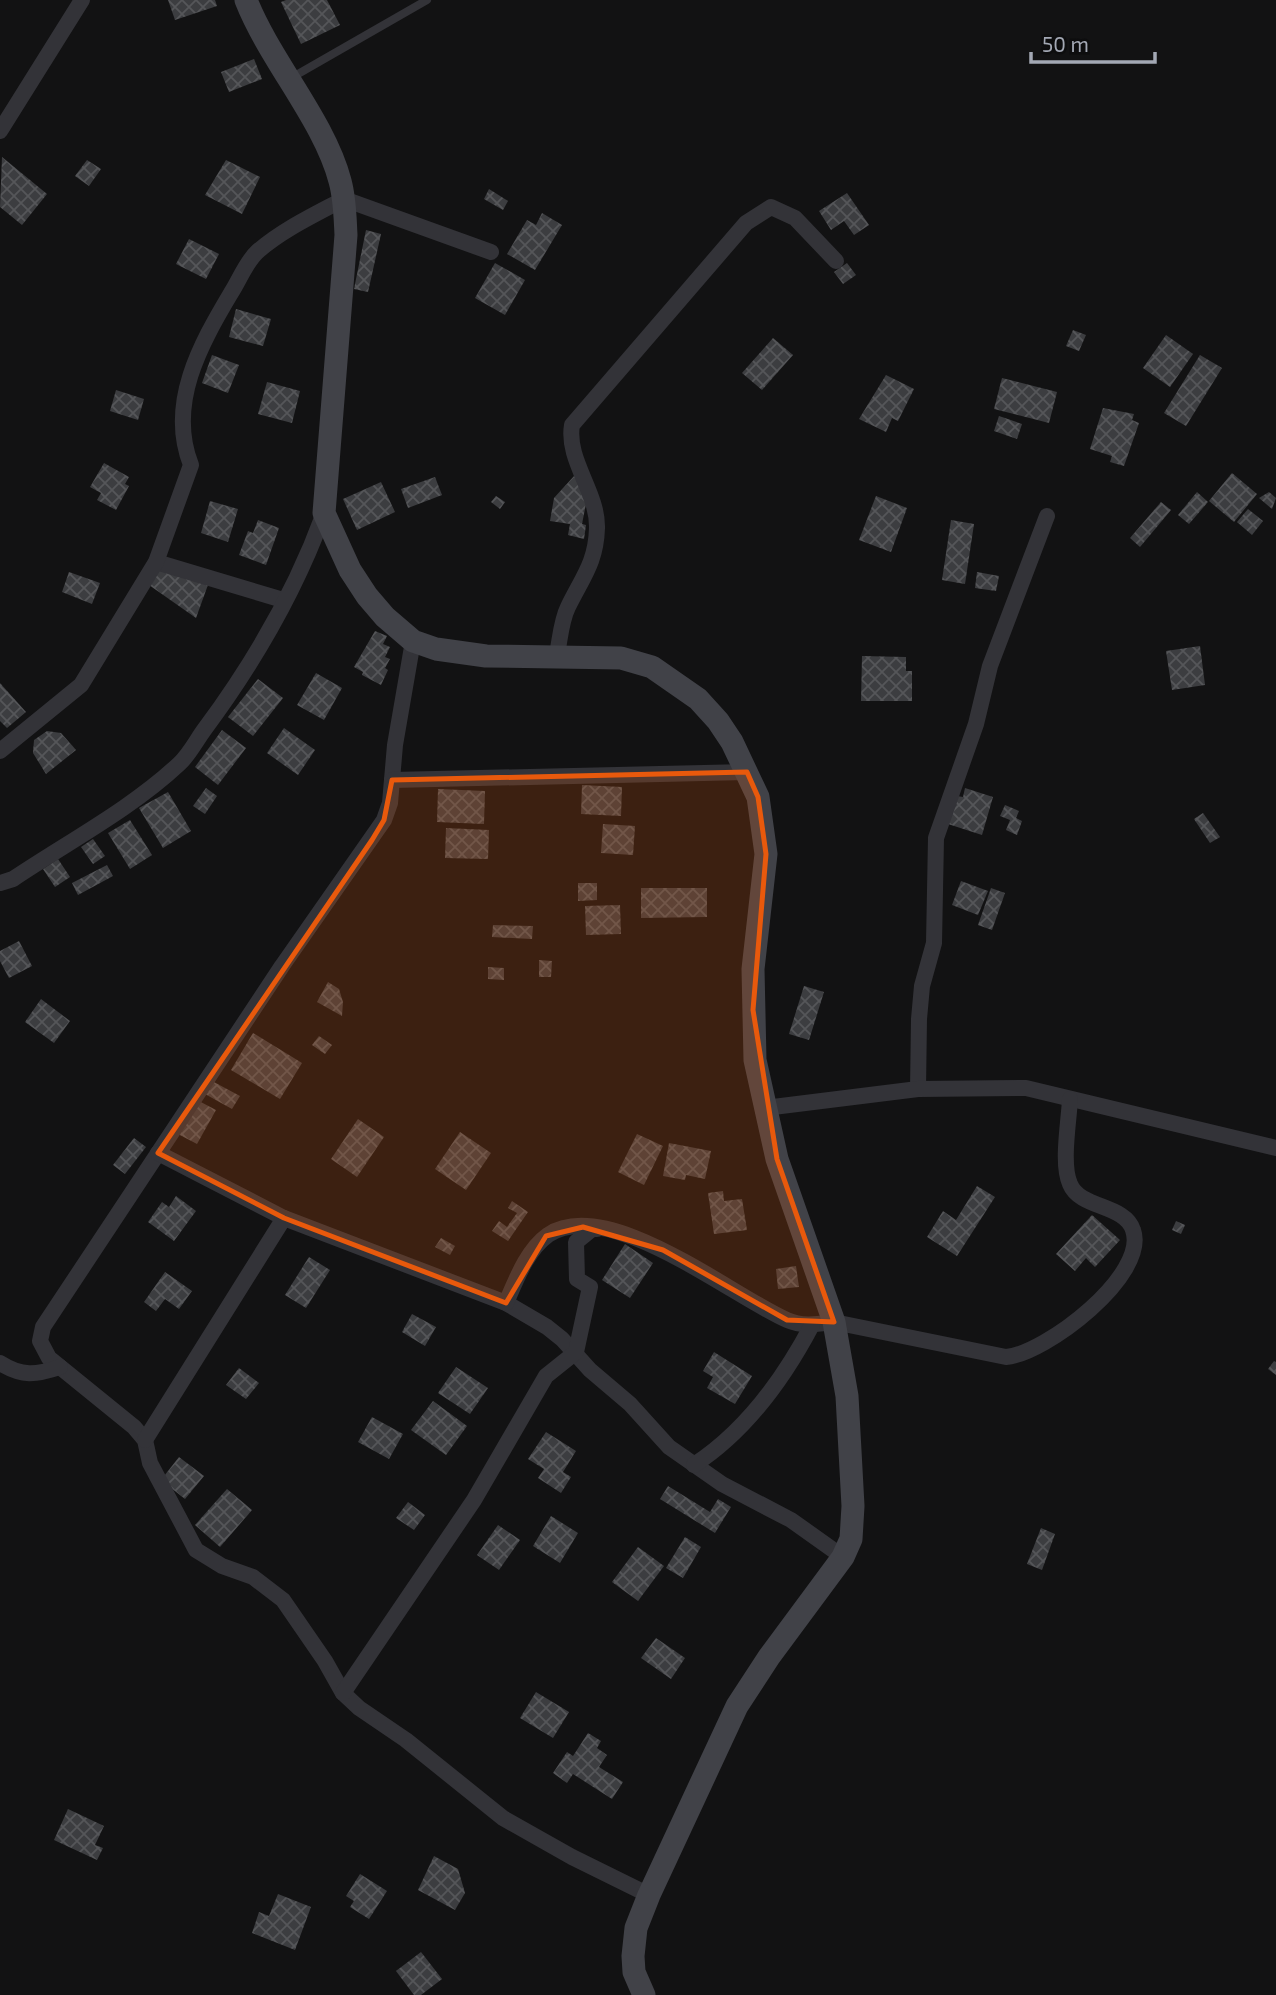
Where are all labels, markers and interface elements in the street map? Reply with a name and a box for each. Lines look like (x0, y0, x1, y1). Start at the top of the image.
scale bar (1031, 21, 1155, 65)
text: 50 m (1042, 31, 1089, 56)

